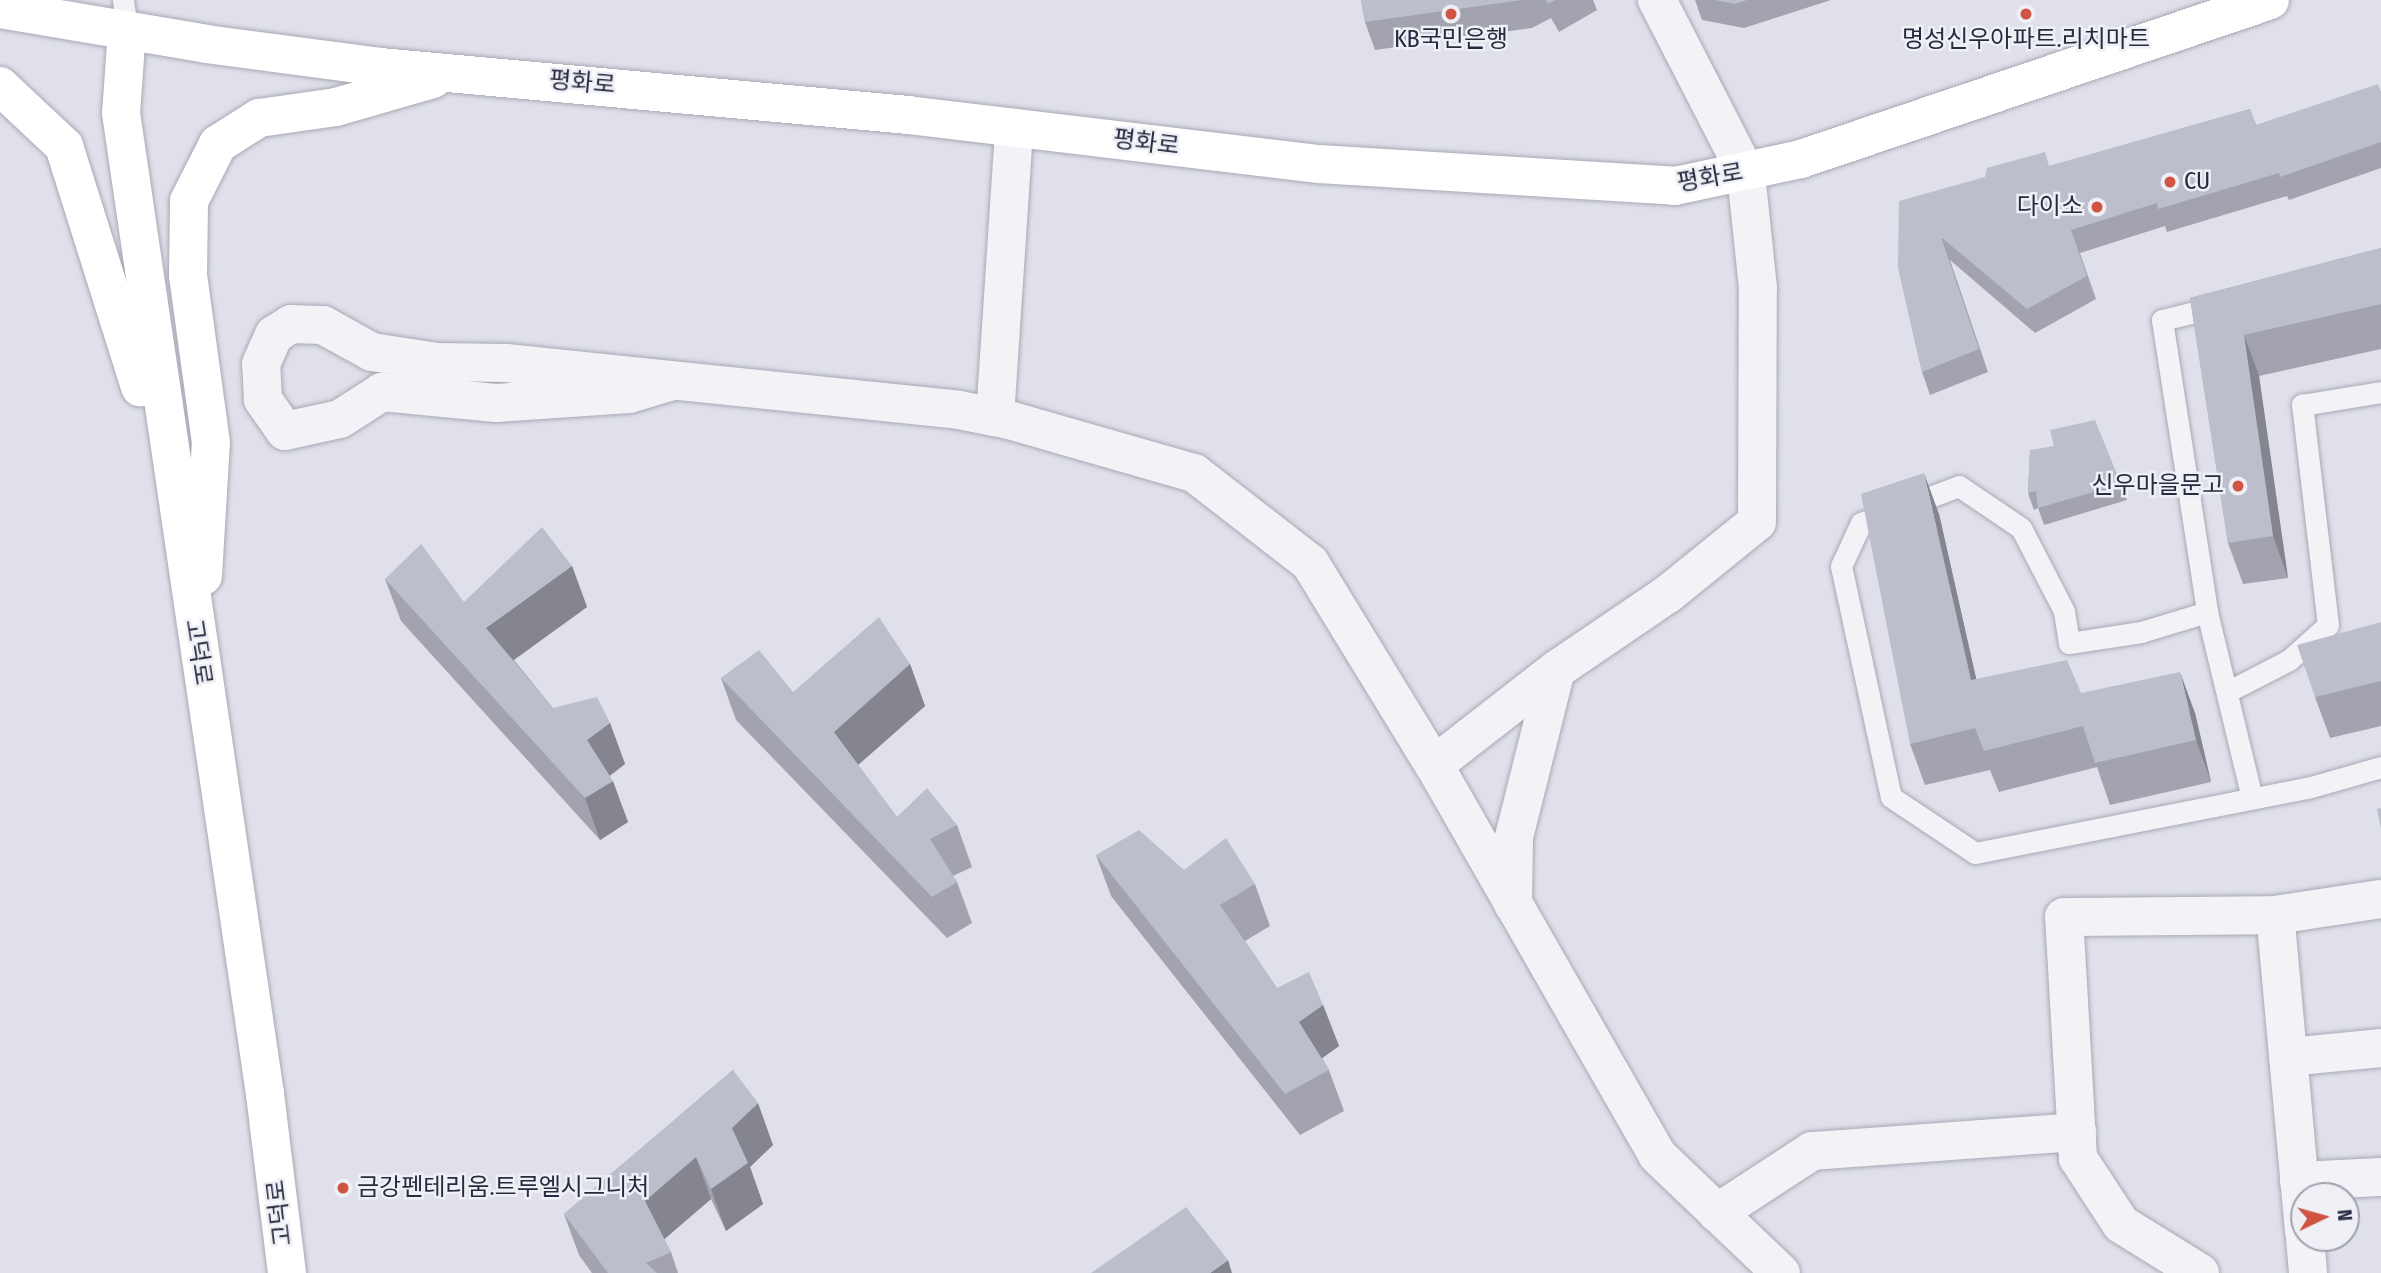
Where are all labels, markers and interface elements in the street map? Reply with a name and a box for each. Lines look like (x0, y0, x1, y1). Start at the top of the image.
marker: KB국민은행 (1443, 6, 1459, 22)
marker: 명성신우아파트.리치마트 (2018, 6, 2034, 22)
place label: KB국민은행 (1394, 26, 1508, 54)
place label: 명성신우아파트.리치마트 (1902, 26, 2150, 54)
street label: 평화로 (548, 66, 616, 100)
street label: 평화로 (1111, 125, 1181, 161)
street label: 평화로 (1675, 158, 1745, 198)
place label: CU (2184, 168, 2210, 196)
marker: CU (2162, 174, 2178, 190)
place label: 다이소 (2017, 193, 2083, 221)
marker: 다이소 (2089, 199, 2105, 215)
place label: 신우마을문고 (2092, 472, 2224, 500)
marker: 신우마을문고 (2230, 478, 2246, 494)
street label: 고덕로 (179, 617, 217, 687)
place label: 금강펜테리움.트루엘시그니처 (357, 1174, 649, 1202)
street label: 고덕로 (262, 1178, 298, 1248)
marker: 금강펜테리움.트루엘시그니처 (335, 1180, 351, 1196)
north arrow (2290, 1182, 2360, 1252)
text: N (2332, 1209, 2356, 1222)

